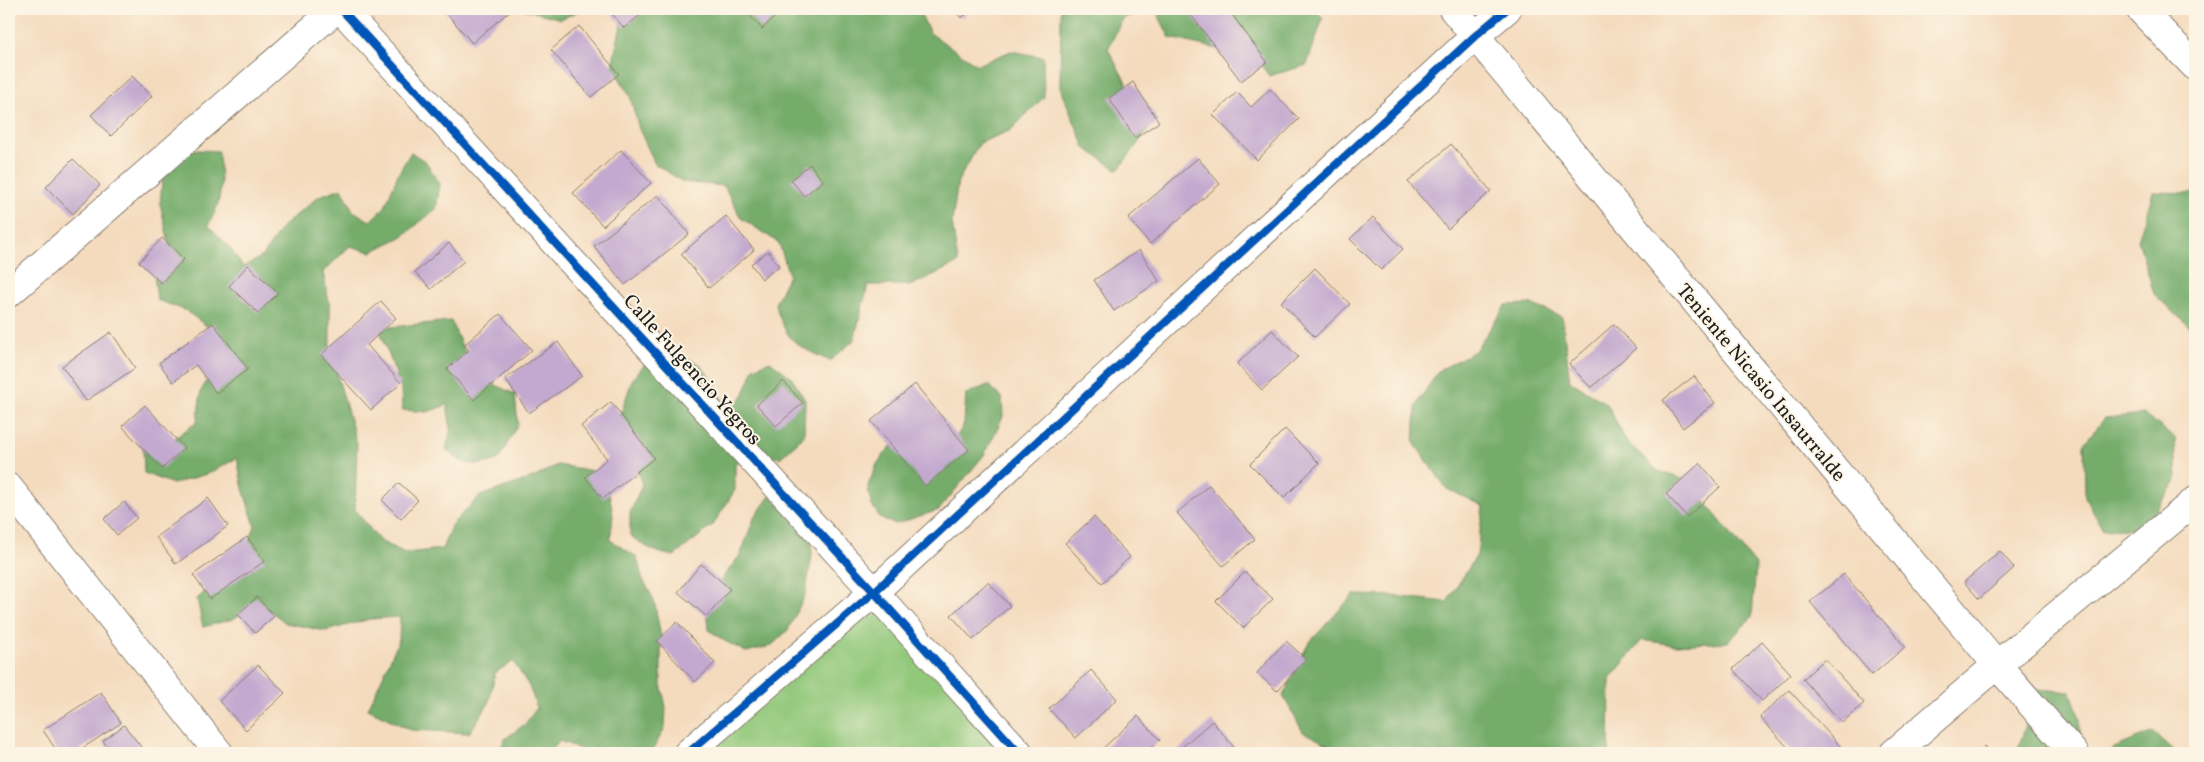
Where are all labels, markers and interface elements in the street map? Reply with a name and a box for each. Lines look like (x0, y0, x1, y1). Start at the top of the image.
street label: Teniente Nicasio Insaurralde (1669, 278, 1852, 488)
street label: Calle Fulgencio Yegros (616, 288, 767, 452)

